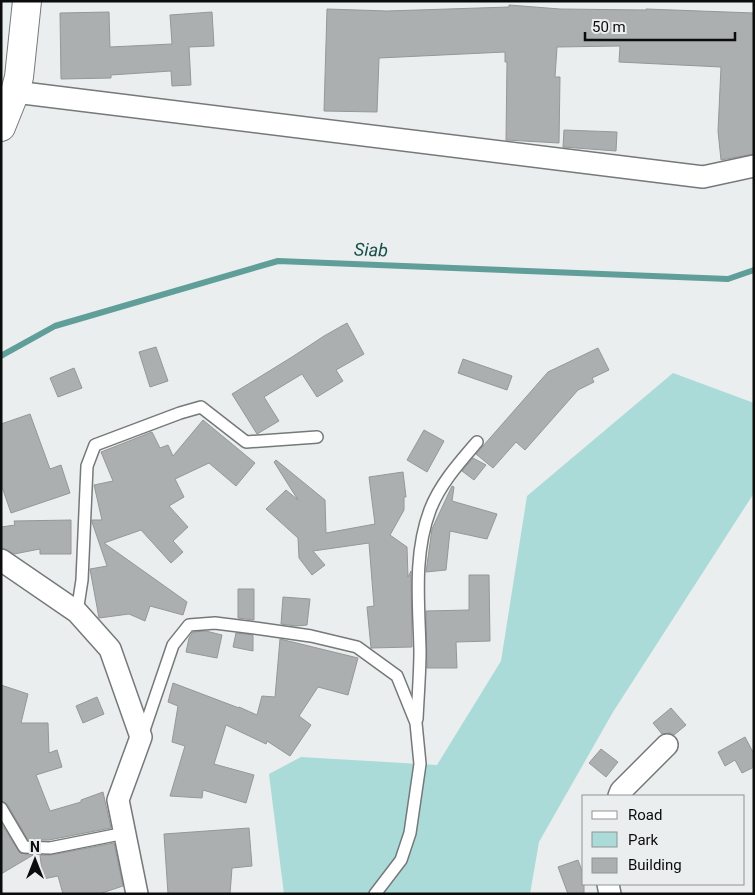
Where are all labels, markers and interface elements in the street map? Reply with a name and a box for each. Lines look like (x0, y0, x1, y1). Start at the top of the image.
scale bar (585, 10, 735, 42)
text: 50 m (592, 18, 626, 36)
water label: Siab (354, 238, 389, 261)
legend (582, 795, 745, 885)
text: Road (628, 806, 662, 824)
text: Park (628, 831, 659, 849)
north arrow (10, 835, 60, 885)
text: N (30, 839, 40, 855)
text: Building (628, 856, 682, 874)

